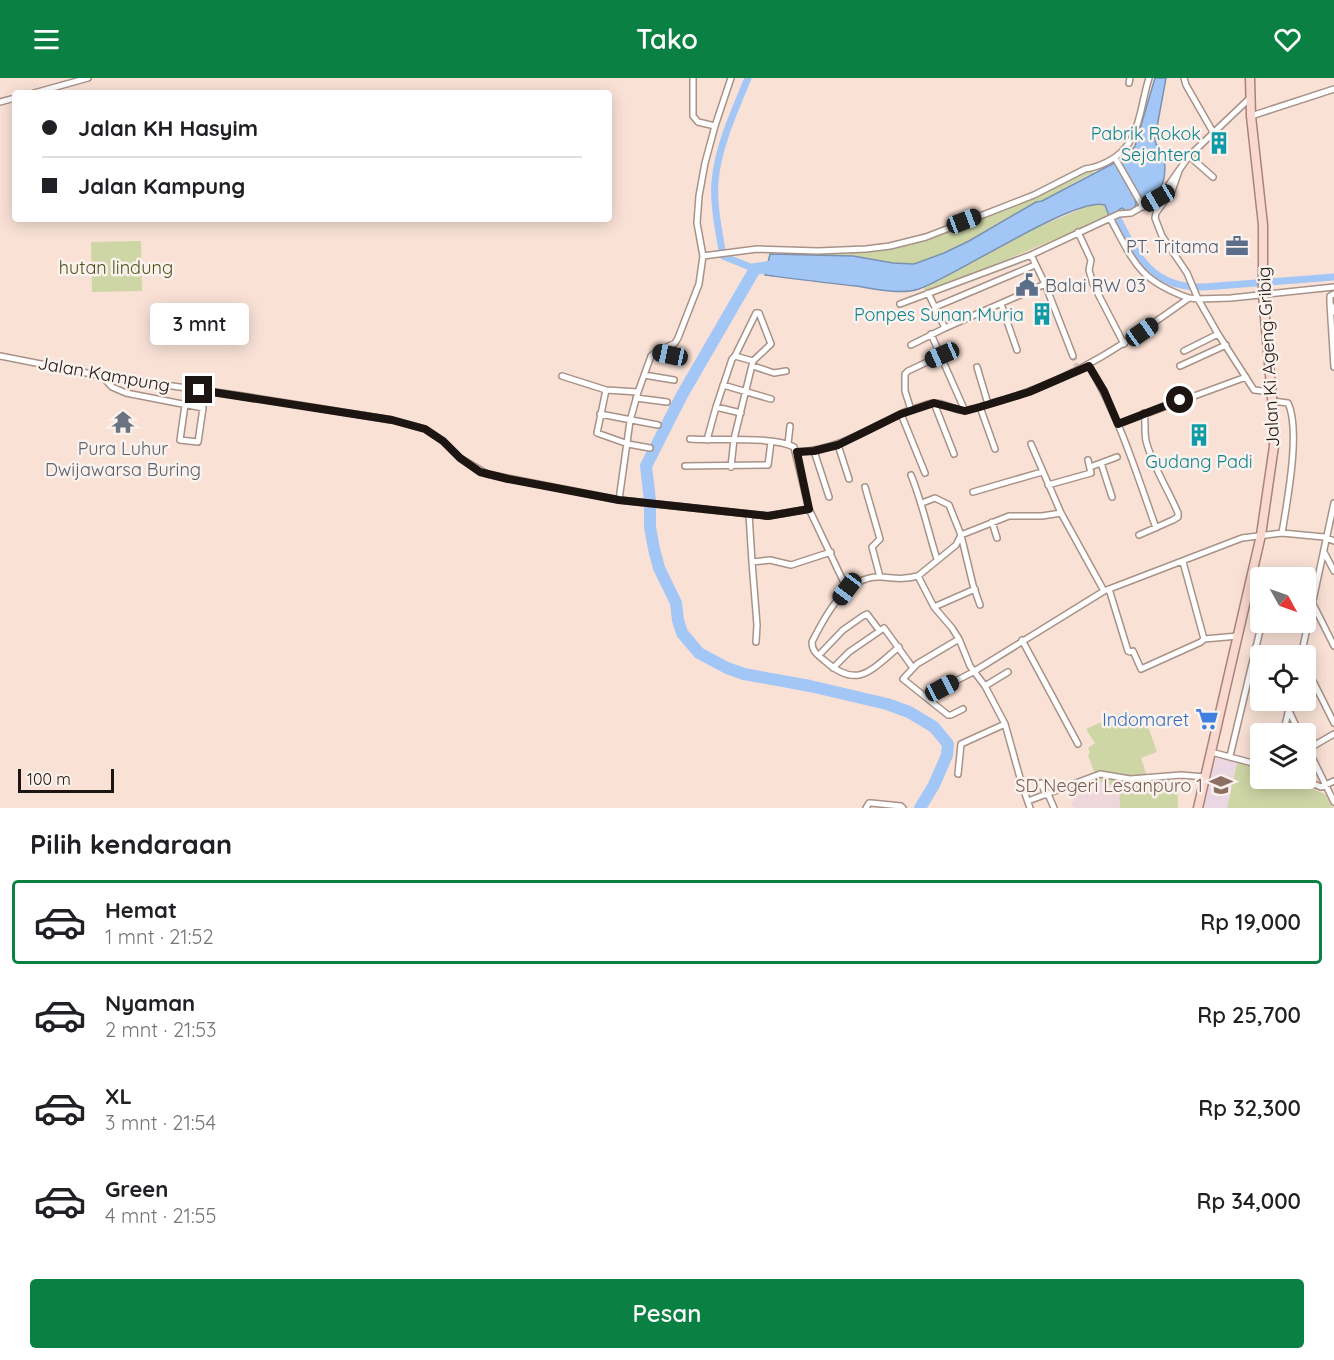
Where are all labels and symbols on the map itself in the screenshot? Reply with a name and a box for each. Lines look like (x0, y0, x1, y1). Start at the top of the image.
place label: Pabrik Rokok Sejahtera (1091, 122, 1201, 166)
building icon: Pabrik Rokok Sejahtera (1206, 130, 1232, 156)
car (1138, 181, 1178, 215)
car (944, 206, 984, 236)
office icon: PT. Tritama (1224, 233, 1250, 259)
place label: PT. Tritama (1126, 235, 1219, 258)
park label: hutan lindung (59, 256, 173, 279)
street label: Jalan Ki Ageng Gribig (1252, 266, 1284, 448)
public building icon: Balai RW 03 (1014, 272, 1040, 298)
place label: Balai RW 03 (1045, 274, 1146, 297)
building icon: Ponpes Sunan Muria (1029, 301, 1055, 327)
callout: 3 mnt (150, 303, 248, 345)
place label: Ponpes Sunan Muria (854, 303, 1024, 326)
car (1122, 314, 1162, 350)
car (922, 339, 962, 371)
car (651, 342, 689, 368)
street label: Jalan Kampung (36, 351, 172, 397)
route end (185, 376, 212, 403)
route start (1166, 386, 1193, 413)
temple icon: Pura Luhur Dwijawarsa Buring (110, 409, 136, 435)
building icon: Gudang Padi (1186, 422, 1212, 448)
place label: Pura Luhur Dwijawarsa Buring (45, 437, 201, 481)
place label: Gudang Padi (1145, 450, 1253, 473)
north arrow (1250, 567, 1316, 633)
car (829, 569, 865, 609)
car (922, 672, 962, 704)
supermarket icon: Indomaret (1194, 706, 1220, 732)
place label: Indomaret (1102, 708, 1189, 731)
scale bar (18, 766, 114, 794)
school or university icon: SD Negeri Lesanpuro 1 (1208, 772, 1234, 798)
place label: SD Negeri Lesanpuro 1 (1015, 774, 1203, 797)

